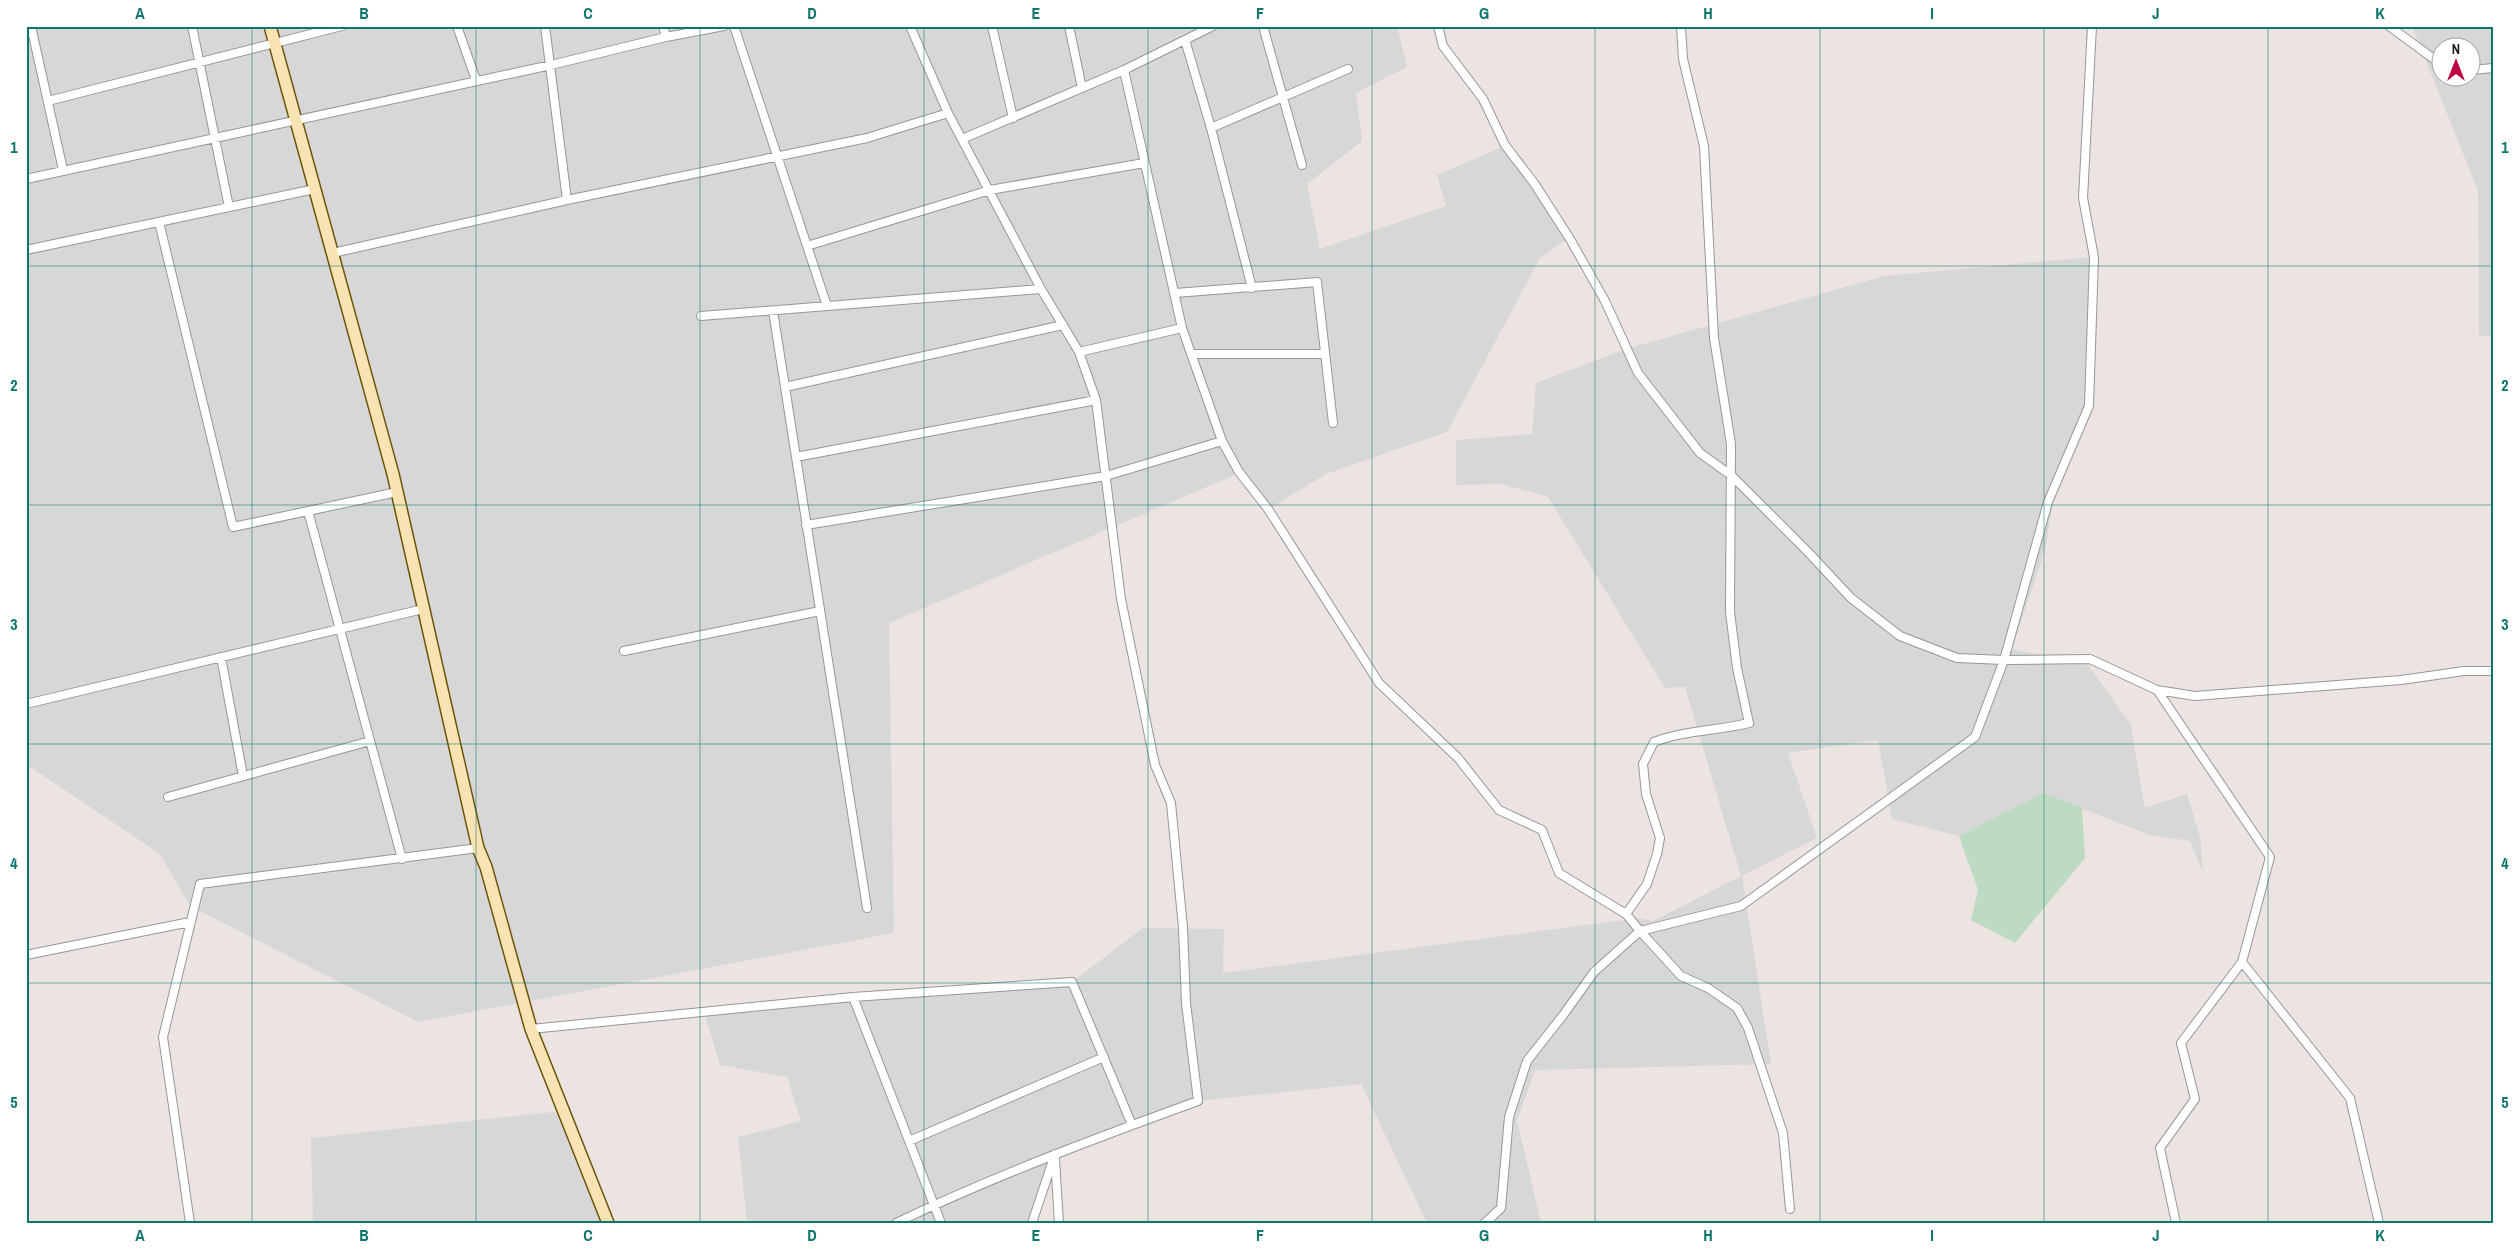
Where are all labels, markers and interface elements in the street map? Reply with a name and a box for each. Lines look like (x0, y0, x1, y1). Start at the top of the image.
text: A (135, 2, 145, 24)
text: B (359, 2, 369, 24)
text: C (583, 2, 593, 24)
text: D (807, 2, 817, 24)
text: E (1032, 2, 1041, 24)
text: F (1256, 2, 1264, 24)
text: G (1479, 2, 1489, 24)
text: H (1703, 2, 1713, 24)
text: I (1930, 2, 1934, 24)
text: J (2152, 2, 2160, 24)
text: K (2375, 2, 2385, 24)
north arrow (2432, 38, 2482, 88)
text: N (2452, 40, 2460, 58)
text: 1 (10, 136, 18, 158)
text: 1 (2501, 136, 2509, 158)
text: 2 (10, 374, 18, 396)
text: 2 (2501, 374, 2509, 396)
text: 3 (10, 613, 18, 635)
text: 3 (2501, 613, 2509, 635)
text: 4 (10, 852, 18, 874)
text: 4 (2501, 852, 2509, 874)
text: 5 (10, 1091, 18, 1113)
text: 5 (2501, 1091, 2509, 1113)
text: A (135, 1224, 145, 1246)
text: B (359, 1224, 369, 1246)
text: C (583, 1224, 593, 1246)
text: D (807, 1224, 817, 1246)
text: E (1032, 1224, 1041, 1246)
text: F (1256, 1224, 1264, 1246)
text: G (1479, 1224, 1489, 1246)
text: H (1703, 1224, 1713, 1246)
text: I (1930, 1224, 1934, 1246)
text: J (2152, 1224, 2160, 1246)
text: K (2375, 1224, 2385, 1246)

